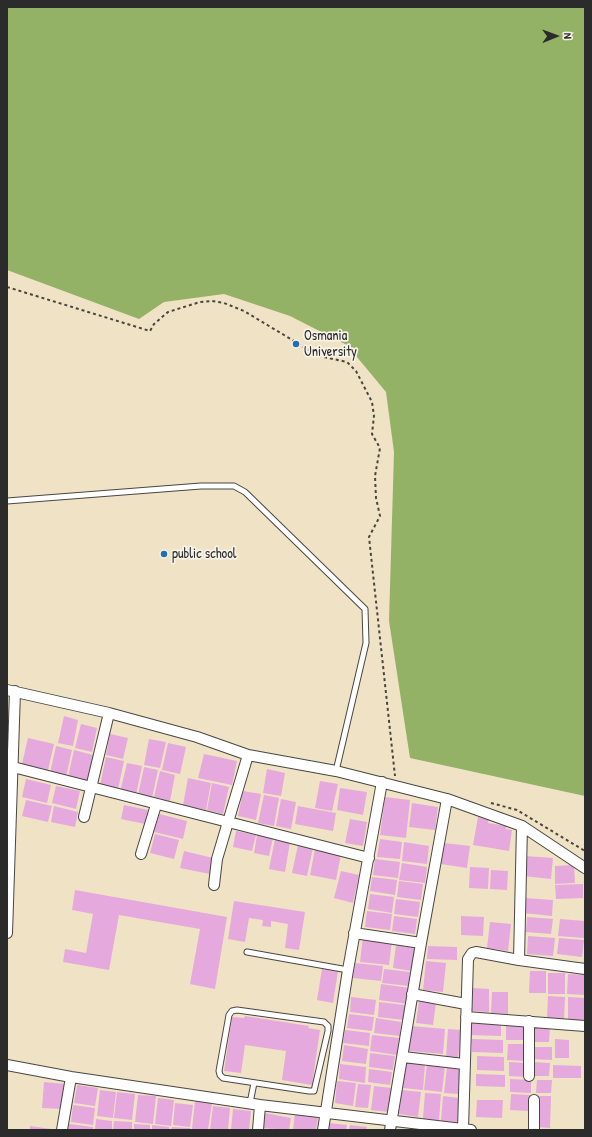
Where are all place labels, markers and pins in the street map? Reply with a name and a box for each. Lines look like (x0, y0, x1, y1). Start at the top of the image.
place label: Osmania University (304, 328, 357, 360)
marker: Osmania University (291, 339, 301, 349)
place label: public school (172, 546, 237, 562)
marker: public school (159, 549, 169, 559)

